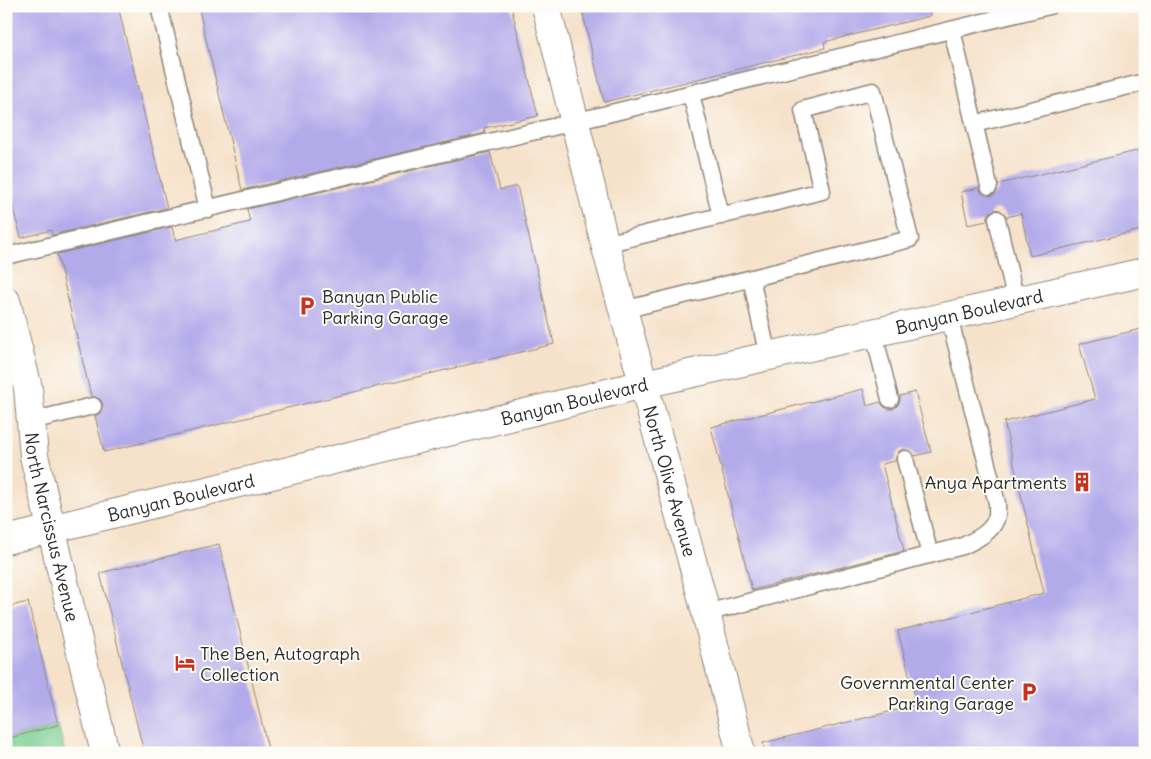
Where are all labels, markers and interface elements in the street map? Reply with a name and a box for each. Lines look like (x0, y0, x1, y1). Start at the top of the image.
street label: Banyan Boulevard (893, 284, 1046, 339)
place label: Banyan Public Parking Garage (322, 285, 448, 329)
parking icon: Banyan Public Parking Garage (296, 295, 318, 317)
street label: Banyan Boulevard (498, 372, 650, 430)
street label: North Olive Avenue (638, 403, 702, 559)
street label: North Narcissus Avenue (20, 431, 85, 624)
street label: Banyan Boulevard (105, 468, 257, 526)
place label: Anya Apartments (925, 471, 1067, 494)
building icon: Anya Apartments (1071, 471, 1093, 493)
place label: The Ben, Autograph Collection (200, 642, 360, 686)
hotel icon: The Ben, Autograph Collection (174, 652, 196, 674)
place label: Governmental Center Parking Garage (840, 671, 1015, 715)
parking icon: Governmental Center Parking Garage (1018, 681, 1040, 703)

